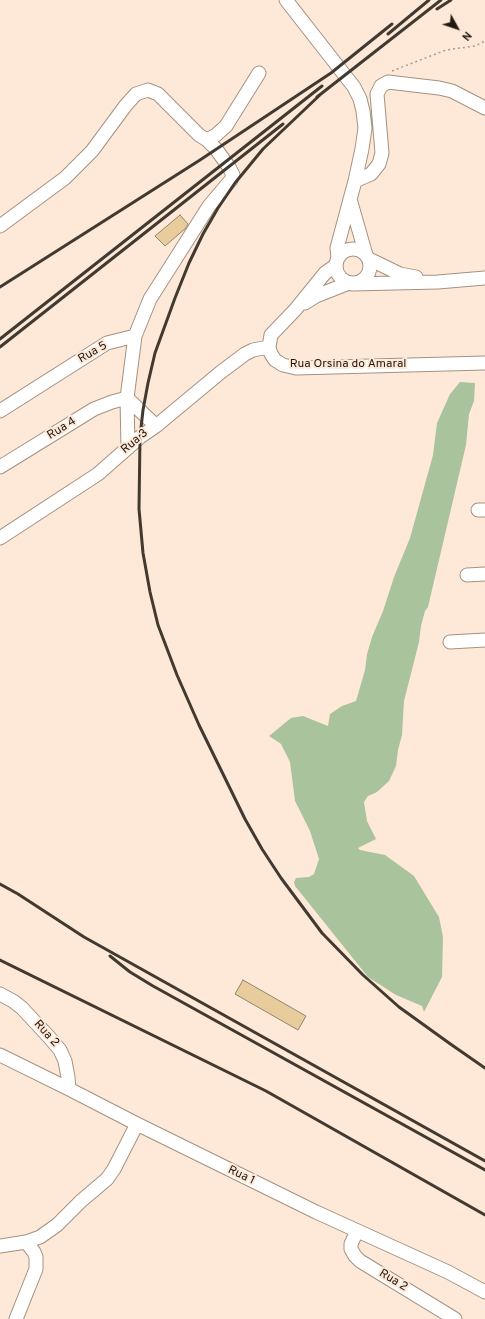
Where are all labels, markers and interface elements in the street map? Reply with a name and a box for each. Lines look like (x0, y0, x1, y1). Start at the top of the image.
north arrow (437, 8, 477, 48)
text: N (458, 28, 474, 43)
street label: Rua 5 (76, 339, 110, 367)
street label: Rua Orsina do Amaral (290, 358, 406, 372)
street label: Rua 4 (45, 415, 79, 443)
street label: Rua 3 (118, 427, 152, 457)
street label: Rua 2 (30, 1018, 62, 1050)
street label: Rua 1 (225, 1163, 257, 1189)
street label: Rua 2 (376, 1267, 410, 1295)

